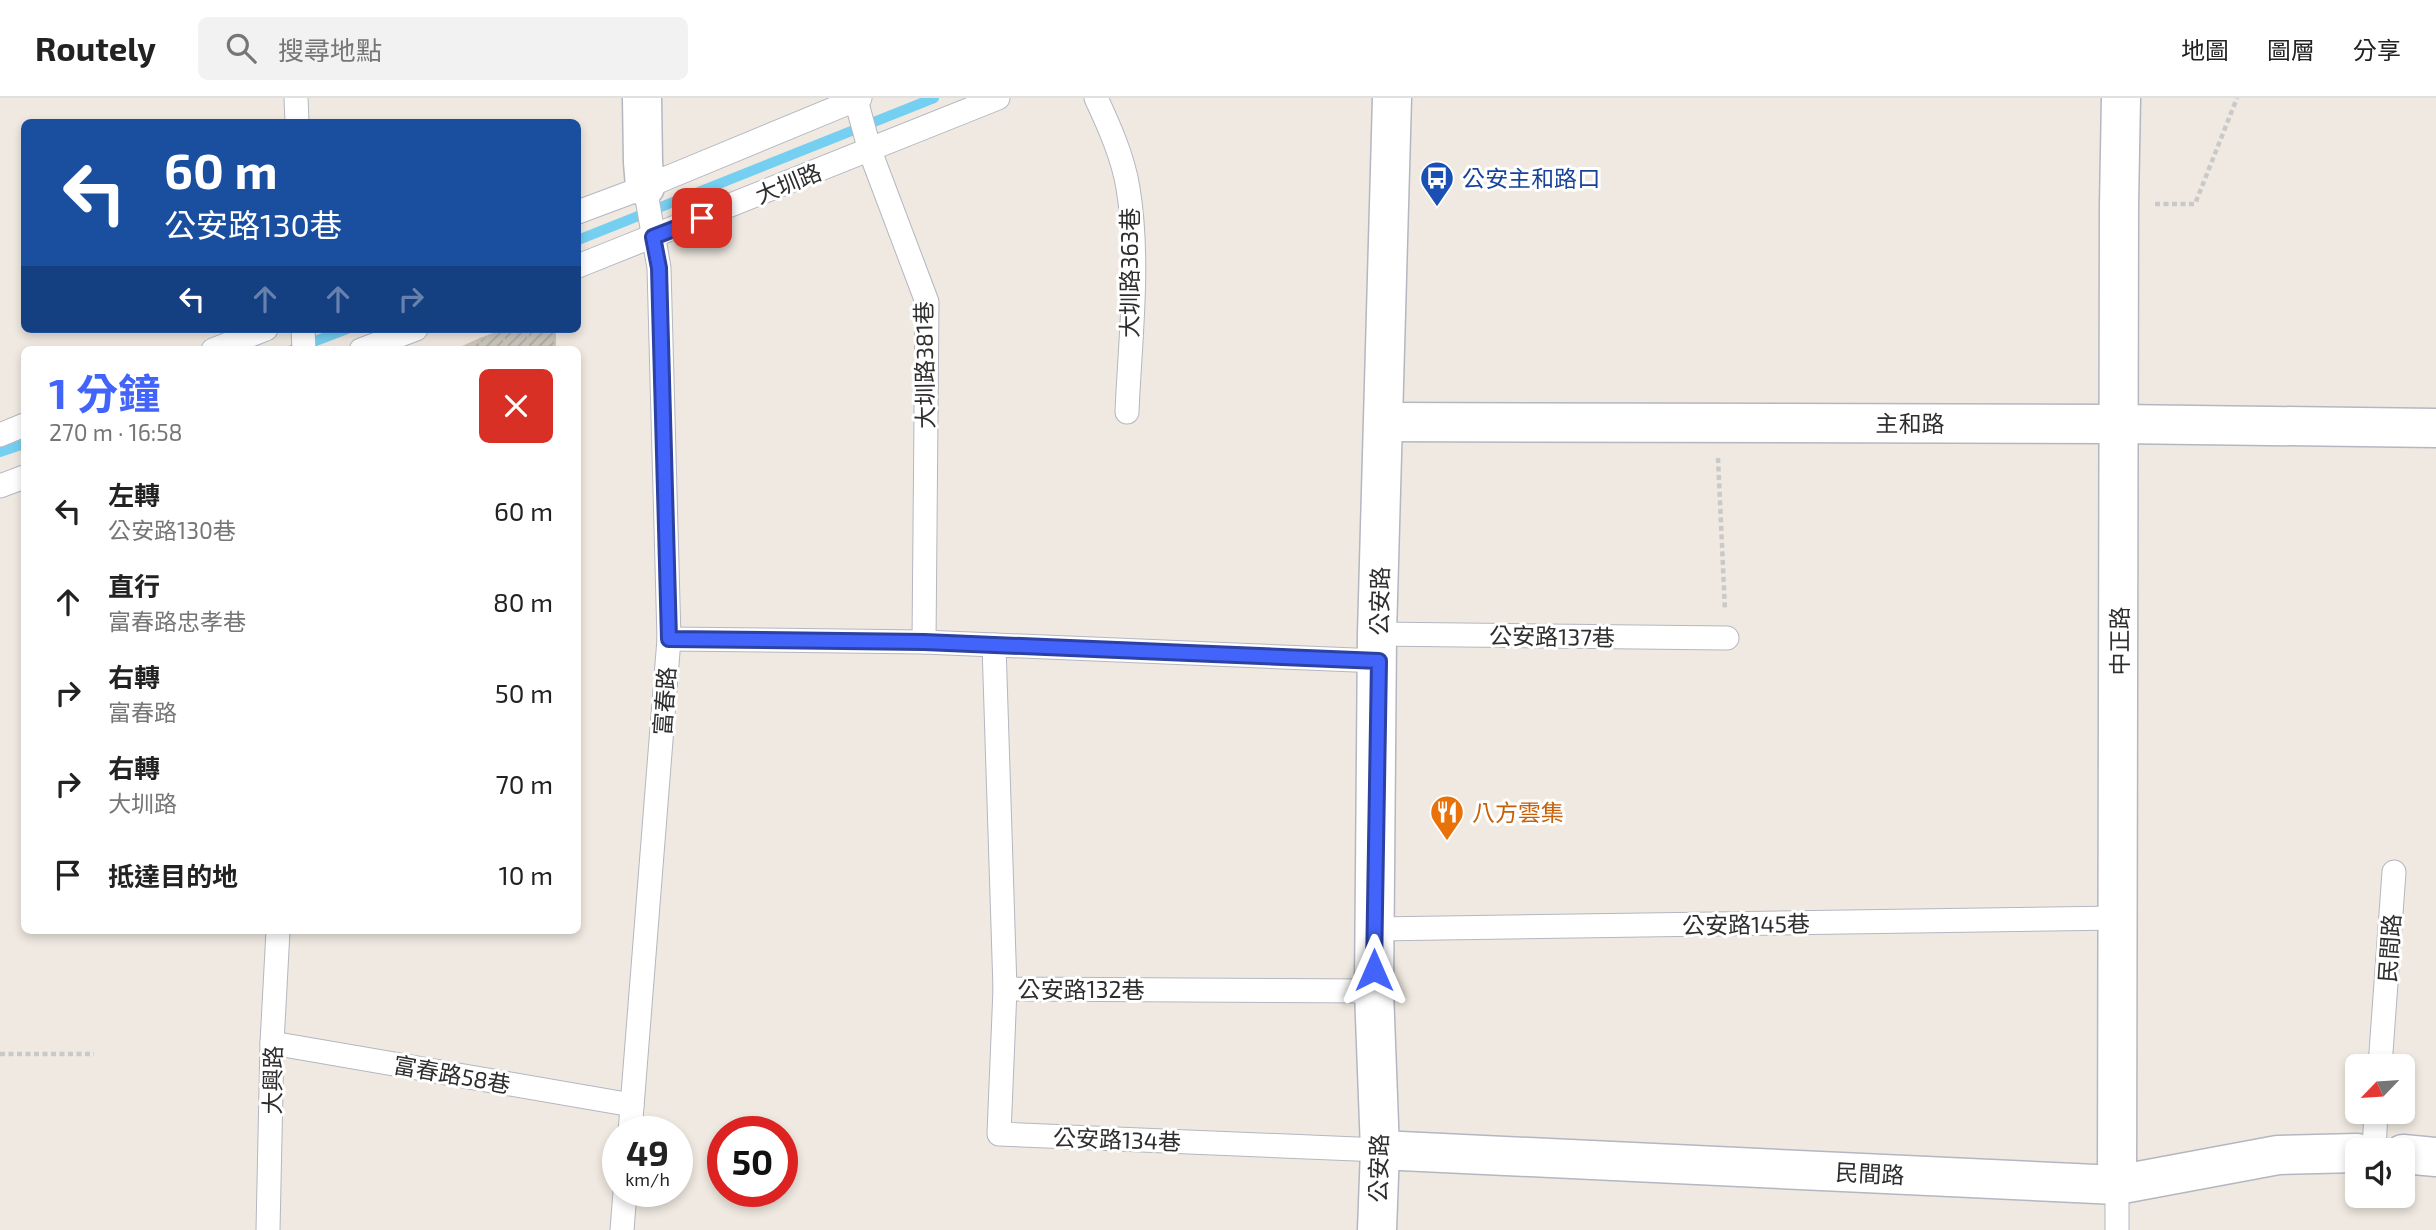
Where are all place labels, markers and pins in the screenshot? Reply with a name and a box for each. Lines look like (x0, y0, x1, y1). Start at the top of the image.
bus stop icon: 公安主和路口 (1418, 159, 1456, 208)
place label: 公安主和路口 (1462, 164, 1600, 192)
pin (672, 188, 732, 248)
restaurant icon: 八方雲集 (1428, 793, 1466, 842)
place label: 八方雲集 (1472, 798, 1564, 826)

